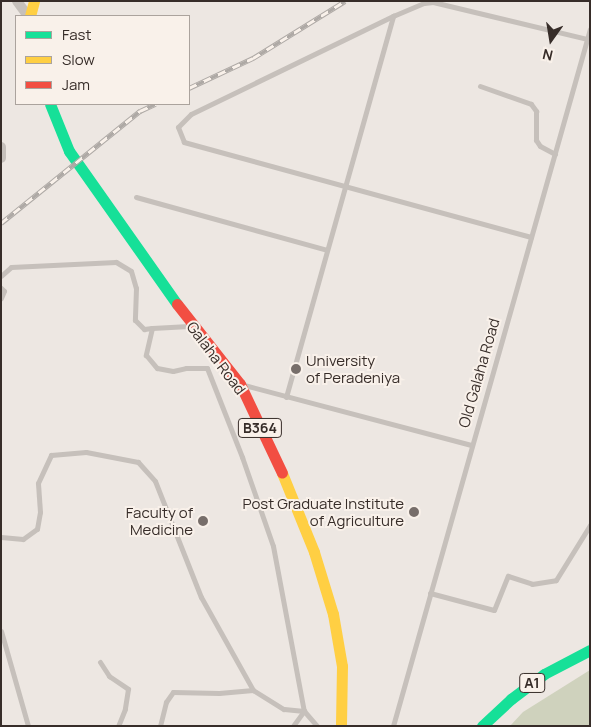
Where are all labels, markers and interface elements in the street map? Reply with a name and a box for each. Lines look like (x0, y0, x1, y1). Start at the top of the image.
legend (15, 15, 190, 105)
north arrow (526, 15, 576, 65)
text: Fast (62, 24, 91, 45)
text: N (540, 45, 555, 65)
text: Slow (62, 49, 95, 70)
text: Jam (62, 74, 90, 95)
street label: Old Galaha Road (455, 316, 503, 430)
street label: Galaha Road (183, 318, 249, 398)
place label: University of Peradeniya (306, 351, 400, 386)
marker: University of Peradeniya (290, 363, 302, 375)
road number: B364 (238, 416, 282, 439)
place label: Post Graduate Institute of Agriculture (243, 494, 404, 529)
place label: Faculty of Medicine (126, 503, 193, 538)
marker: Post Graduate Institute of Agriculture (408, 506, 420, 518)
marker: Faculty of Medicine (197, 515, 209, 527)
road number: A1 (518, 671, 546, 694)

